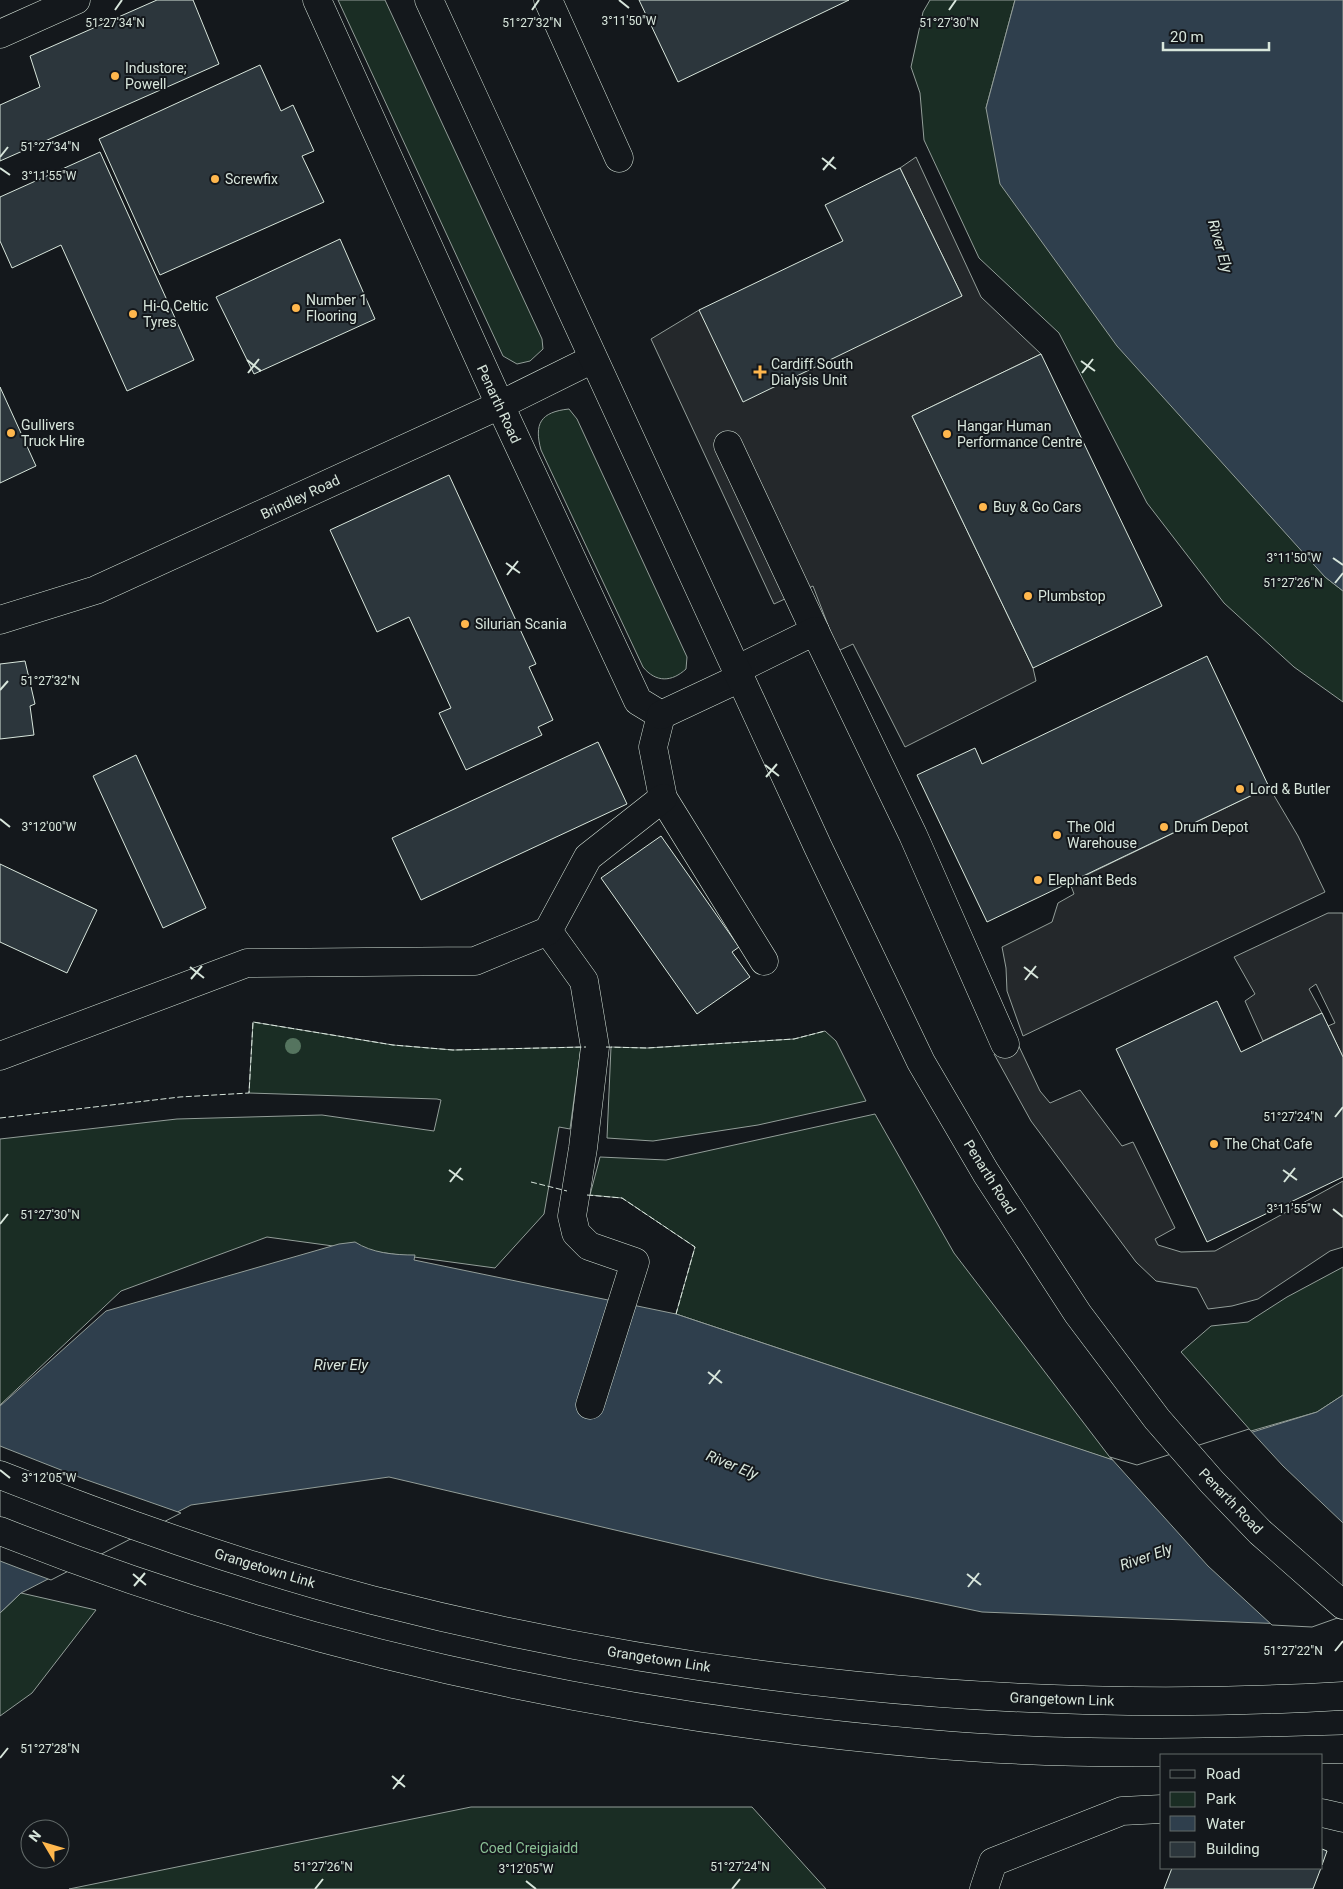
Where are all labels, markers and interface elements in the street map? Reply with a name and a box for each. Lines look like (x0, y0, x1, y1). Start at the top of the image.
text: 3°11'50"W (602, 14, 657, 28)
text: 51°27'34"N (85, 16, 145, 30)
text: 51°27'32"N (502, 16, 562, 30)
text: 51°27'30"N (919, 16, 979, 30)
scale bar (1163, 20, 1269, 52)
text: 20 m (1170, 28, 1204, 46)
place label: Industore; Powell (125, 60, 187, 92)
marker: Industore; Powell (109, 70, 121, 82)
text: 51°27'34"N (20, 140, 80, 154)
text: 3°11'55"W (22, 169, 77, 183)
place label: Screwfix (225, 171, 278, 187)
marker: Screwfix (209, 173, 221, 185)
water label: River Ely (1204, 217, 1236, 276)
place label: Number 1 Flooring (306, 292, 367, 324)
place label: Hi-Q Celtic Tyres (143, 298, 209, 330)
marker: Number 1 Flooring (290, 302, 302, 314)
marker: Hi-Q Celtic Tyres (127, 308, 139, 320)
place label: Cardiff South Dialysis Unit (771, 356, 853, 388)
street label: Penarth Road (474, 362, 524, 446)
marker: Cardiff South Dialysis Unit (753, 365, 767, 379)
place label: Gullivers Truck Hire (21, 417, 85, 449)
place label: Hangar Human Performance Centre (957, 418, 1082, 450)
marker: Gullivers Truck Hire (5, 427, 17, 439)
marker: Hangar Human Performance Centre (941, 428, 953, 440)
street label: Brindley Road (258, 472, 342, 522)
place label: Buy & Go Cars (993, 499, 1081, 515)
marker: Buy & Go Cars (977, 501, 989, 513)
text: 3°11'50"W (1267, 551, 1322, 565)
text: 51°27'26"N (1263, 576, 1323, 590)
place label: Plumbstop (1038, 588, 1106, 604)
marker: Plumbstop (1022, 590, 1034, 602)
place label: Silurian Scania (475, 616, 567, 632)
marker: Silurian Scania (459, 618, 471, 630)
text: 51°27'32"N (20, 674, 80, 688)
place label: Lord & Butler (1250, 781, 1331, 797)
marker: Lord & Butler (1234, 783, 1246, 795)
place label: The Old Warehouse (1067, 819, 1137, 851)
place label: Drum Depot (1174, 819, 1249, 835)
text: 3°12'00"W (22, 820, 77, 834)
marker: Drum Depot (1158, 821, 1170, 833)
marker: The Old Warehouse (1051, 829, 1063, 841)
place label: Elephant Beds (1048, 872, 1137, 888)
marker: Elephant Beds (1032, 874, 1044, 886)
text: 51°27'24"N (1263, 1110, 1323, 1124)
place label: The Chat Cafe (1224, 1136, 1312, 1152)
street label: Penarth Road (961, 1137, 1019, 1217)
marker: The Chat Cafe (1208, 1138, 1220, 1150)
text: 3°11'55"W (1267, 1202, 1322, 1216)
text: 51°27'30"N (20, 1208, 80, 1222)
water label: River Ely (314, 1356, 369, 1374)
water label: River Ely (703, 1446, 762, 1484)
street label: Penarth Road (1196, 1465, 1266, 1537)
text: 3°12'05"W (22, 1471, 77, 1485)
water label: River Ely (1117, 1539, 1176, 1574)
street label: Grangetown Link (213, 1545, 318, 1591)
street label: Grangetown Link (606, 1643, 713, 1675)
text: 51°27'22"N (1263, 1644, 1323, 1658)
street label: Grangetown Link (1009, 1689, 1115, 1709)
text: 51°27'28"N (20, 1742, 80, 1756)
legend (1160, 1754, 1323, 1869)
text: Road (1206, 1765, 1240, 1783)
text: Park (1206, 1790, 1237, 1808)
text: Water (1206, 1815, 1245, 1833)
north arrow (20, 1819, 70, 1869)
text: N (25, 1827, 44, 1845)
park label: Coed Creigiaidd (480, 1840, 578, 1856)
text: Building (1206, 1840, 1260, 1858)
text: 51°27'26"N (293, 1860, 353, 1874)
text: 51°27'24"N (710, 1860, 770, 1874)
text: 3°12'05"W (499, 1862, 554, 1876)

